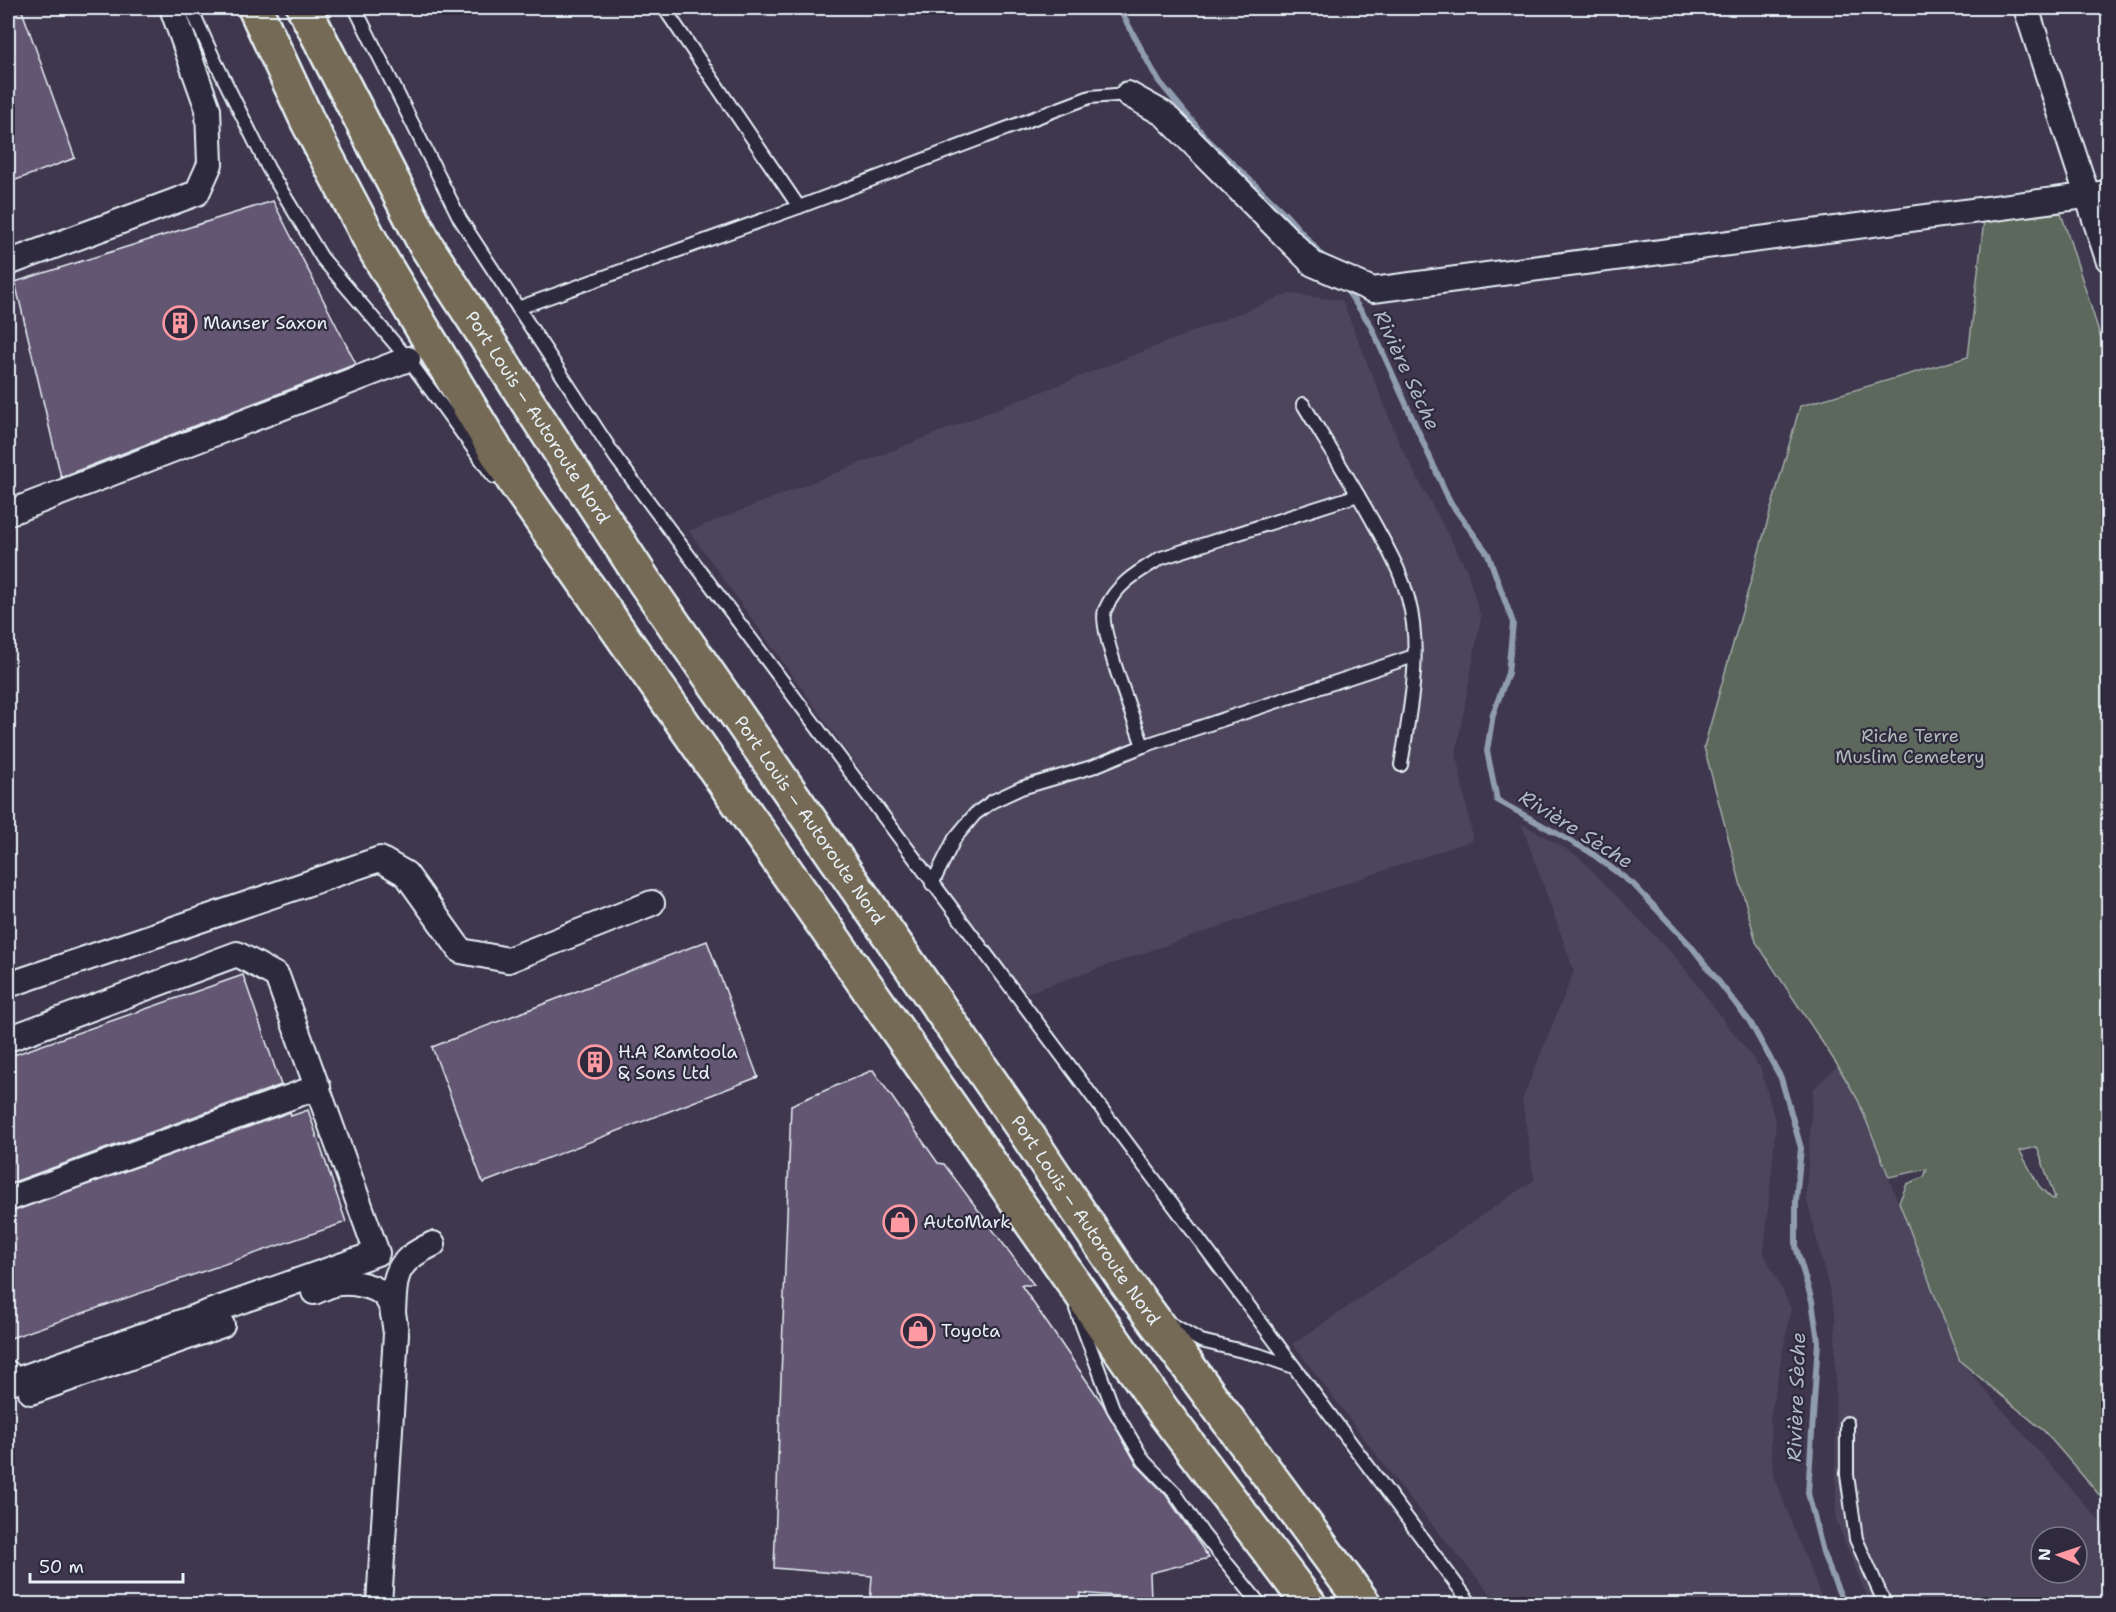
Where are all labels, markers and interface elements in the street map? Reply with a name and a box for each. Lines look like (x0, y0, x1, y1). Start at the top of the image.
building icon: Manser Saxon (162, 305, 198, 341)
street label: Port Louis – Autoroute Nord (460, 306, 616, 528)
water label: Rivière Sèche (1368, 306, 1446, 434)
place label: Manser Saxon (203, 311, 328, 335)
street label: Port Louis – Autoroute Nord (729, 711, 890, 929)
park label: Riche Terre Muslim Cemetery (1835, 724, 1985, 769)
water label: Rivière Sèche (1514, 784, 1638, 874)
place label: H.A Ramtoola & Sons Ltd (618, 1040, 738, 1085)
building icon: H.A Ramtoola & Sons Ltd (577, 1044, 613, 1080)
street label: Port Louis – Autoroute Nord (1005, 1111, 1166, 1330)
shop icon: AutoMark (882, 1204, 918, 1240)
place label: AutoMark (923, 1210, 1011, 1234)
shop icon: Toyota (900, 1313, 936, 1349)
place label: Toyota (941, 1319, 1000, 1343)
water label: Rivière Sèche (1781, 1332, 1811, 1462)
north arrow (2029, 1525, 2089, 1585)
scale bar (30, 1546, 183, 1584)
text: N (2034, 1548, 2055, 1561)
text: 50 m (39, 1555, 84, 1579)

